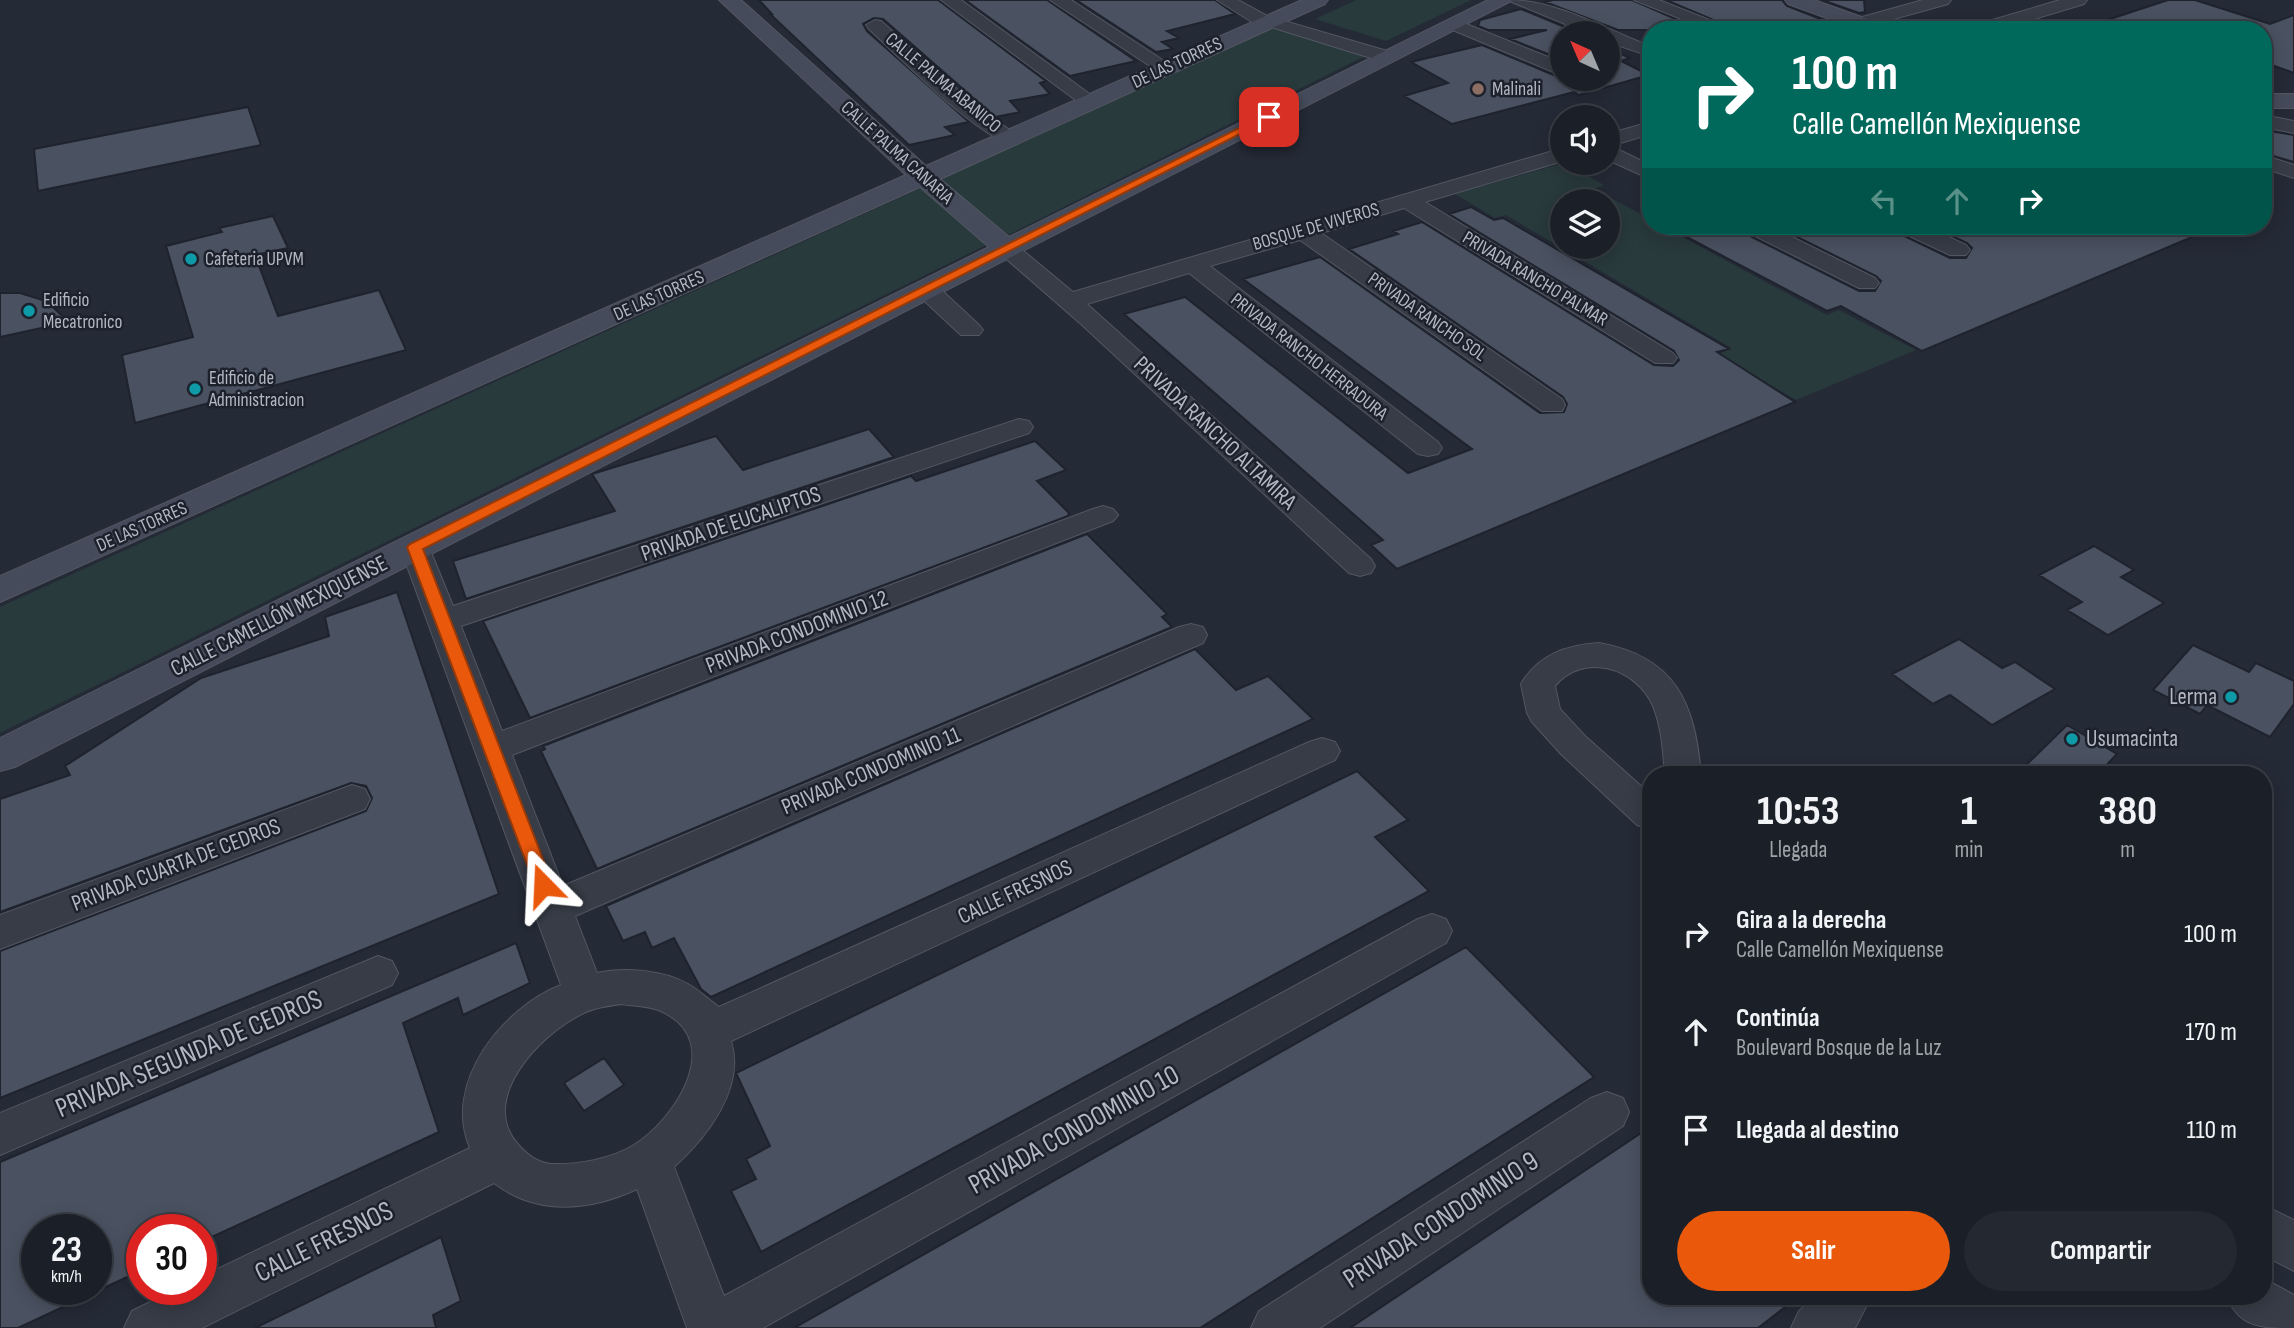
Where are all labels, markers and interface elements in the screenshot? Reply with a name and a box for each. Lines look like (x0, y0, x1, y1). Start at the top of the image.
north arrow (1550, 21, 1620, 91)
map controls (1550, 21, 1620, 259)
street label: CALLE PALMA ABANICO (880, 28, 1006, 138)
street label: DE LAS TORRES (1128, 32, 1226, 94)
text: 100 m (1792, 45, 1898, 104)
icon: right (1677, 49, 1768, 140)
place label: Malinali (1492, 78, 1541, 101)
marker: Malinali (1470, 81, 1486, 97)
pin (1239, 87, 1299, 147)
street label: CALLE PALMA CANARIA (836, 96, 959, 210)
icon: arrive (1250, 98, 1288, 136)
button: sound (1550, 105, 1620, 175)
text: Calle Camellón Mexiquense (1792, 105, 2081, 144)
icon: left (1865, 182, 1903, 220)
icon: ahead (1938, 182, 1976, 220)
icon: right (2011, 182, 2049, 220)
button: layers (1550, 189, 1620, 259)
street label: BOSQUE DE VIVEROS (1250, 198, 1382, 256)
street label: PRIVADA RANCHO PALMAR (1458, 226, 1612, 332)
place label: Cafeteria UPVM (205, 248, 304, 271)
marker: Cafeteria UPVM (183, 251, 199, 267)
street label: DE LAS TORRES (610, 266, 708, 326)
street label: PRIVADA RANCHO SOL (1363, 268, 1491, 366)
street label: PRIVADA RANCHO HERRADURA (1226, 288, 1393, 426)
place label: Edificio Mecatronico (43, 289, 123, 334)
marker: Edificio Mecatronico (21, 303, 37, 319)
street label: PRIVADA RANCHO ALTAMIRA (1128, 350, 1302, 516)
place label: Edificio de Administracion (208, 367, 304, 412)
marker: Edificio de Administracion (187, 381, 203, 397)
street label: PRIVADA DE EUCALIPTOS (637, 480, 825, 568)
street label: DE LAS TORRES (93, 497, 191, 557)
street label: CALLE CAMELLÓN MEXIQUENSE (166, 549, 392, 683)
street label: PRIVADA CONDOMINIO 12 (702, 584, 892, 680)
place label: Lerma (2169, 683, 2217, 711)
marker: Lerma (2223, 689, 2239, 705)
street label: PRIVADA CONDOMINIO 11 (777, 721, 965, 821)
place label: Usumacinta (2086, 725, 2178, 753)
marker: Usumacinta (2064, 731, 2080, 747)
text: 10:53 (1757, 786, 1840, 837)
text: 1 (1961, 786, 1977, 837)
text: 380 (2098, 786, 2157, 837)
street label: PRIVADA CUARTA DE CEDROS (68, 812, 284, 918)
text: Llegada (1769, 836, 1827, 864)
text: min (1955, 836, 1983, 864)
text: m (2120, 836, 2135, 864)
position arrow (506, 848, 580, 922)
street label: CALLE FRESNOS (953, 853, 1077, 931)
text: Gira a la derecha (1736, 905, 1886, 936)
icon: right (1677, 915, 1715, 953)
text: 100 m (2184, 919, 2237, 950)
text: Calle Camellón Mexiquense (1736, 936, 1944, 964)
street label: PRIVADA SEGUNDA DE CEDROS (51, 983, 327, 1125)
text: Continúa (1736, 1003, 1820, 1034)
icon: ahead (1677, 1013, 1715, 1051)
text: 170 m (2185, 1017, 2237, 1048)
text: Boulevard Bosque de la Luz (1736, 1034, 1941, 1062)
street label: PRIVADA CONDOMINIO 10 (963, 1058, 1185, 1202)
icon: arrive (1677, 1111, 1715, 1149)
text: Llegada al destino (1736, 1115, 1899, 1146)
text: 110 m (2186, 1115, 2237, 1146)
street label: PRIVADA CONDOMINIO 9 (1337, 1145, 1545, 1295)
street label: CALLE FRESNOS (249, 1194, 399, 1290)
button: Salir (1677, 1211, 1950, 1291)
button: Compartir (1964, 1211, 2237, 1291)
speed limit sign: 30 (126, 1214, 217, 1305)
text: 23 (51, 1229, 82, 1272)
text: km/h (51, 1266, 82, 1287)

